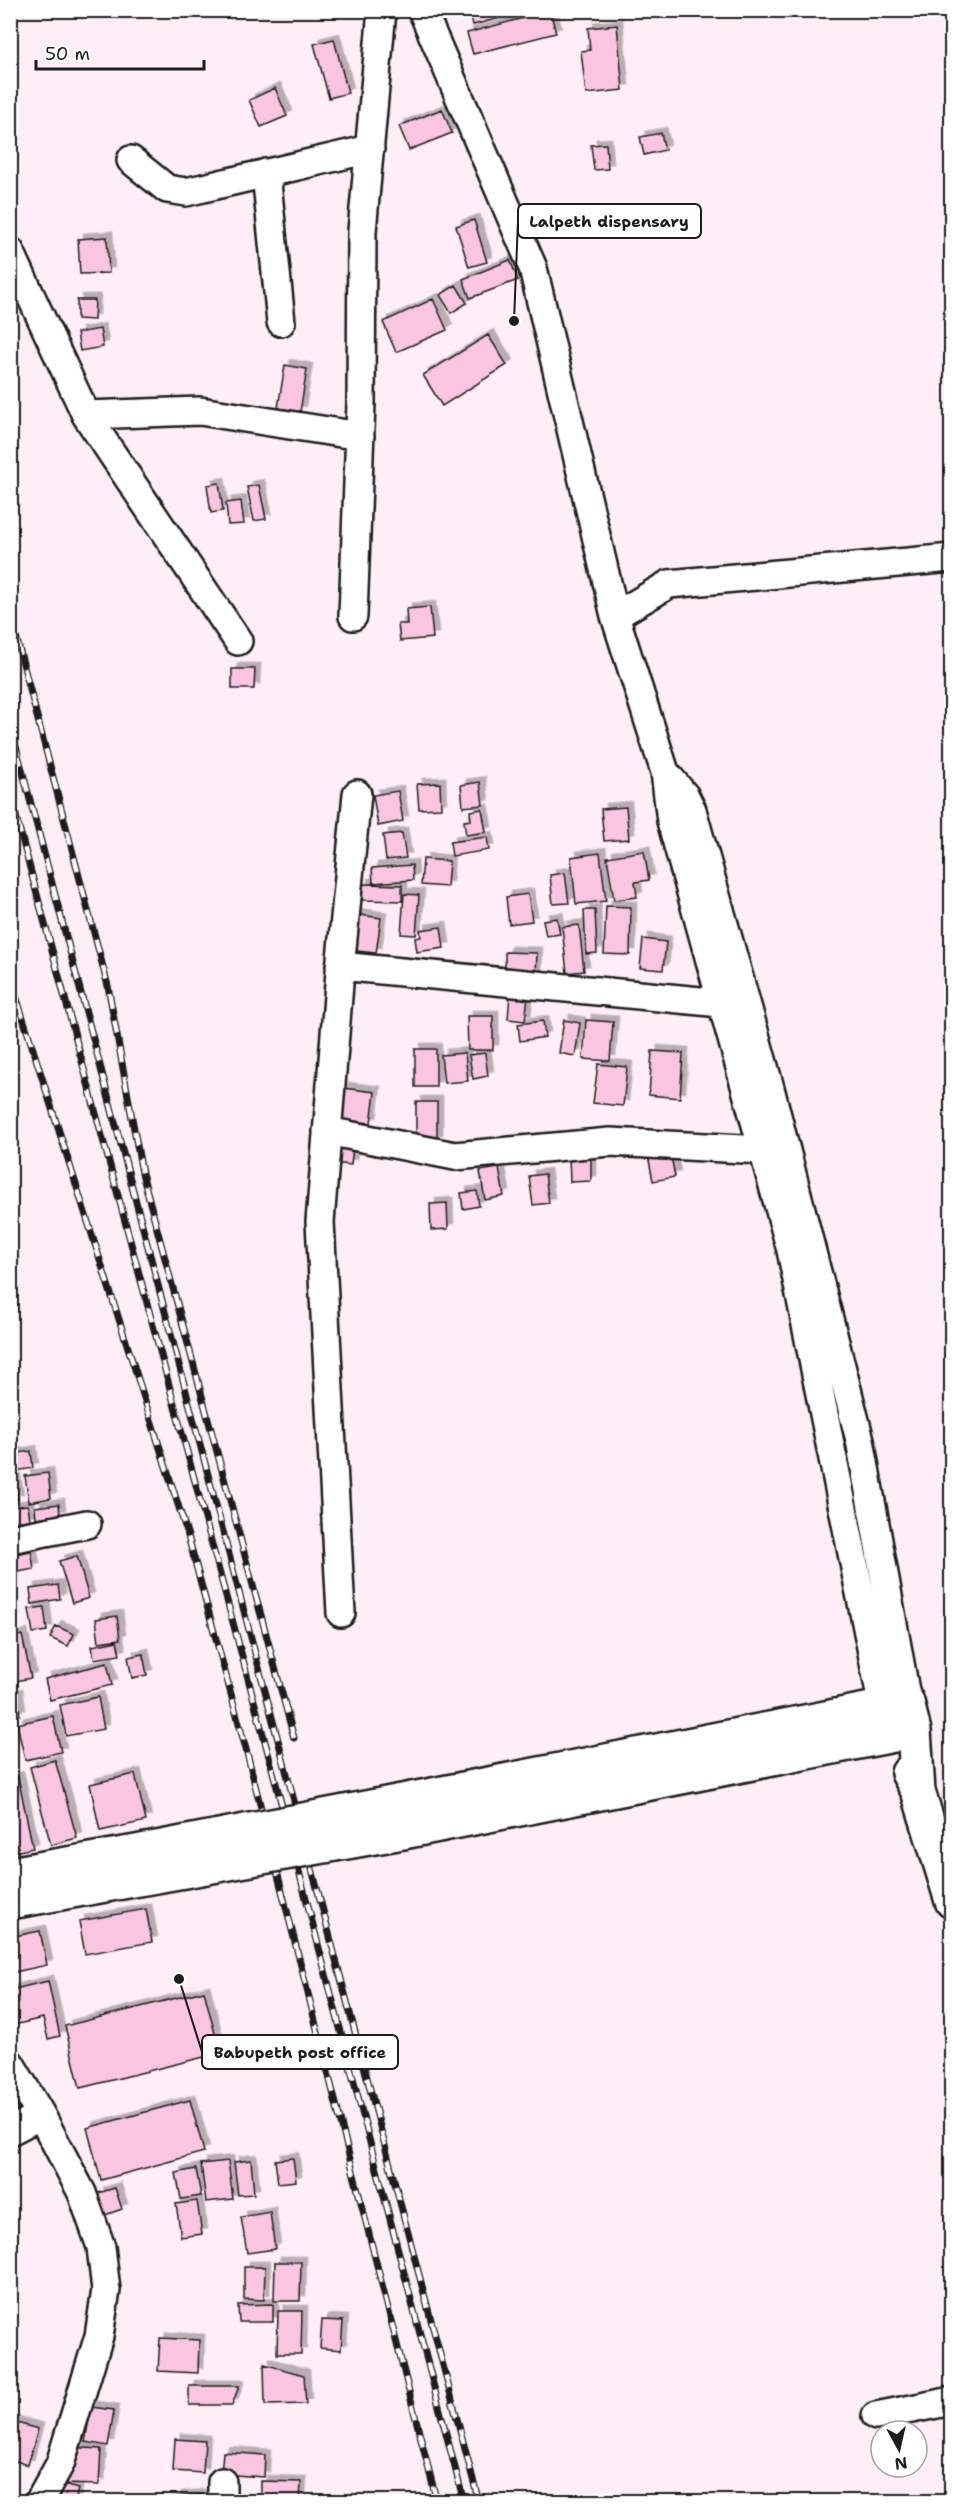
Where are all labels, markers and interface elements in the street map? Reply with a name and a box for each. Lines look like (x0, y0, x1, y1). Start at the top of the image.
scale bar (36, 33, 204, 71)
text: 50 m (45, 42, 90, 66)
callout: Lalpeth dispensary (518, 204, 701, 238)
text: Lalpeth dispensary (529, 211, 689, 232)
callout: Babupeth post office (202, 2035, 398, 2069)
text: Babupeth post office (214, 2042, 387, 2063)
north arrow (869, 2419, 929, 2479)
text: N (893, 2452, 909, 2475)

